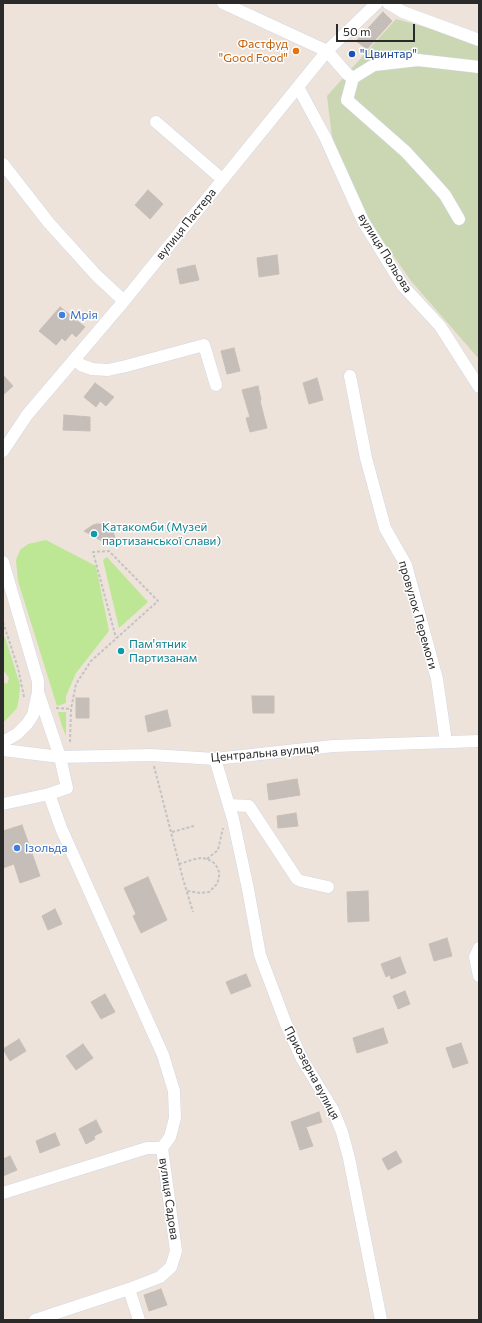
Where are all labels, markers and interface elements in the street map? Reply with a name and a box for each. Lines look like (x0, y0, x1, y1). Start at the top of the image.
scale bar (338, 16, 417, 42)
text: 50 m (343, 24, 371, 38)
place label: Фастфуд "Good Food" (219, 37, 288, 65)
marker: Фастфуд "Good Food" (291, 46, 301, 56)
place label: "Цвинтар" (360, 47, 417, 61)
marker: "Цвинтар" (347, 49, 357, 59)
street label: вулиця Пастера (153, 185, 219, 263)
street label: вулиця Польова (355, 211, 415, 295)
place label: Мрія (70, 308, 98, 322)
marker: Мрія (57, 310, 67, 320)
place label: Катакомби (Музей партизанської слави) (102, 520, 221, 548)
marker: Катакомби (Музей партизанської слави) (89, 529, 99, 539)
street label: провулок Перемоги (396, 559, 440, 671)
place label: Пам'ятник Партизанам (129, 637, 197, 665)
marker: Пам'ятник Партизанам (116, 646, 126, 656)
street label: Центральна вулиця (210, 741, 320, 765)
place label: Ізольда (25, 841, 68, 855)
marker: Ізольда (12, 843, 22, 853)
street label: Приозерна вулиця (281, 1024, 343, 1122)
street label: вулиця Садова (156, 1157, 182, 1241)

